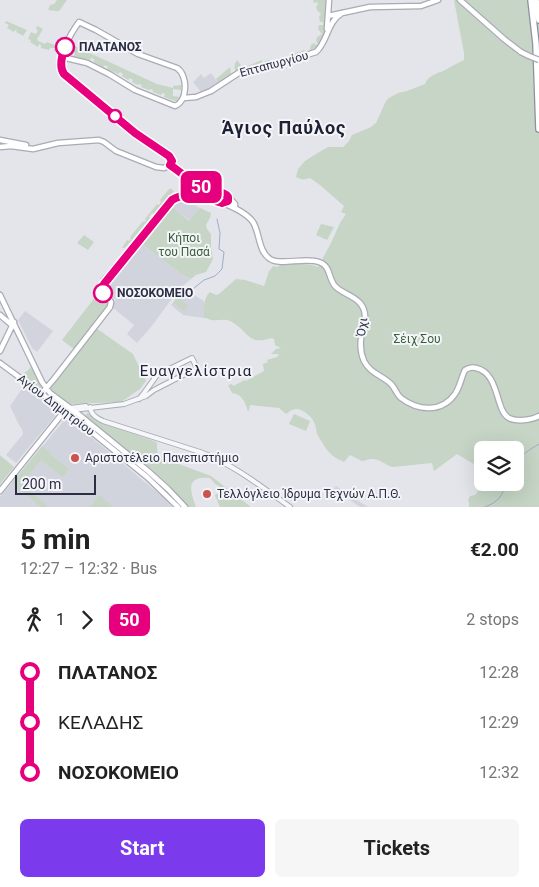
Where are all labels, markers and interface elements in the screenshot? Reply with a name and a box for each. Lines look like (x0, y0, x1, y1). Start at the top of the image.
marker: ΠΛΑΤΑΝΟΣ (55, 37, 75, 57)
place label: ΠΛΑΤΑΝΟΣ (79, 40, 142, 54)
street label: Επταπυργίου (238, 48, 310, 80)
unlabelled marker (108, 109, 122, 123)
district label: Άγιος Παύλος (222, 117, 346, 138)
line badge: 50 (178, 171, 224, 203)
text: 50 (191, 176, 211, 197)
park label: Κήποι του Πασά (158, 231, 210, 259)
marker: ΝΟΣΟΚΟΜΕΙΟ (93, 283, 113, 303)
place label: ΝΟΣΟΚΟΜΕΙΟ (117, 286, 193, 300)
street label: Όχι (354, 317, 370, 338)
park label: Σέιχ Σου (393, 332, 441, 346)
district label: Ευαγγελίστρια (140, 362, 252, 380)
street label: Αγίου Δημητρίου (15, 371, 97, 439)
map controls (474, 441, 524, 491)
button: layers (474, 441, 524, 491)
place label: Αριστοτέλειο Πανεπιστήμιο (85, 451, 239, 465)
marker: Αριστοτέλειο Πανεπιστήμιο (69, 452, 81, 464)
scale bar (15, 472, 96, 495)
text: 200 m (22, 476, 61, 492)
place label: Τελλόγλειο Ίδρυμα Τεχνών Α.Π.Θ. (217, 487, 401, 501)
marker: Τελλόγλειο Ίδρυμα Τεχνών Α.Π.Θ. (201, 488, 213, 500)
text: 5 min (20, 523, 90, 556)
text: €2.00 (470, 538, 519, 561)
text: 12:27 – 12:32 · Bus (20, 559, 157, 578)
icon: walk (20, 606, 48, 634)
icon: forward (73, 606, 101, 634)
text: 50 (119, 609, 140, 630)
text: 1 (56, 610, 65, 629)
text: 2 stops (466, 610, 519, 629)
text: ΠΛΑΤΑΝΟΣ (58, 661, 157, 684)
text: 12:28 (479, 663, 519, 682)
text: ΚΕΛΑΔΗΣ (58, 711, 143, 734)
text: 12:29 (479, 713, 519, 732)
text: ΝΟΣΟΚΟΜΕΙΟ (58, 761, 179, 784)
text: 12:32 (479, 763, 519, 782)
button: Start (20, 819, 265, 877)
button: Tickets (275, 819, 519, 877)

